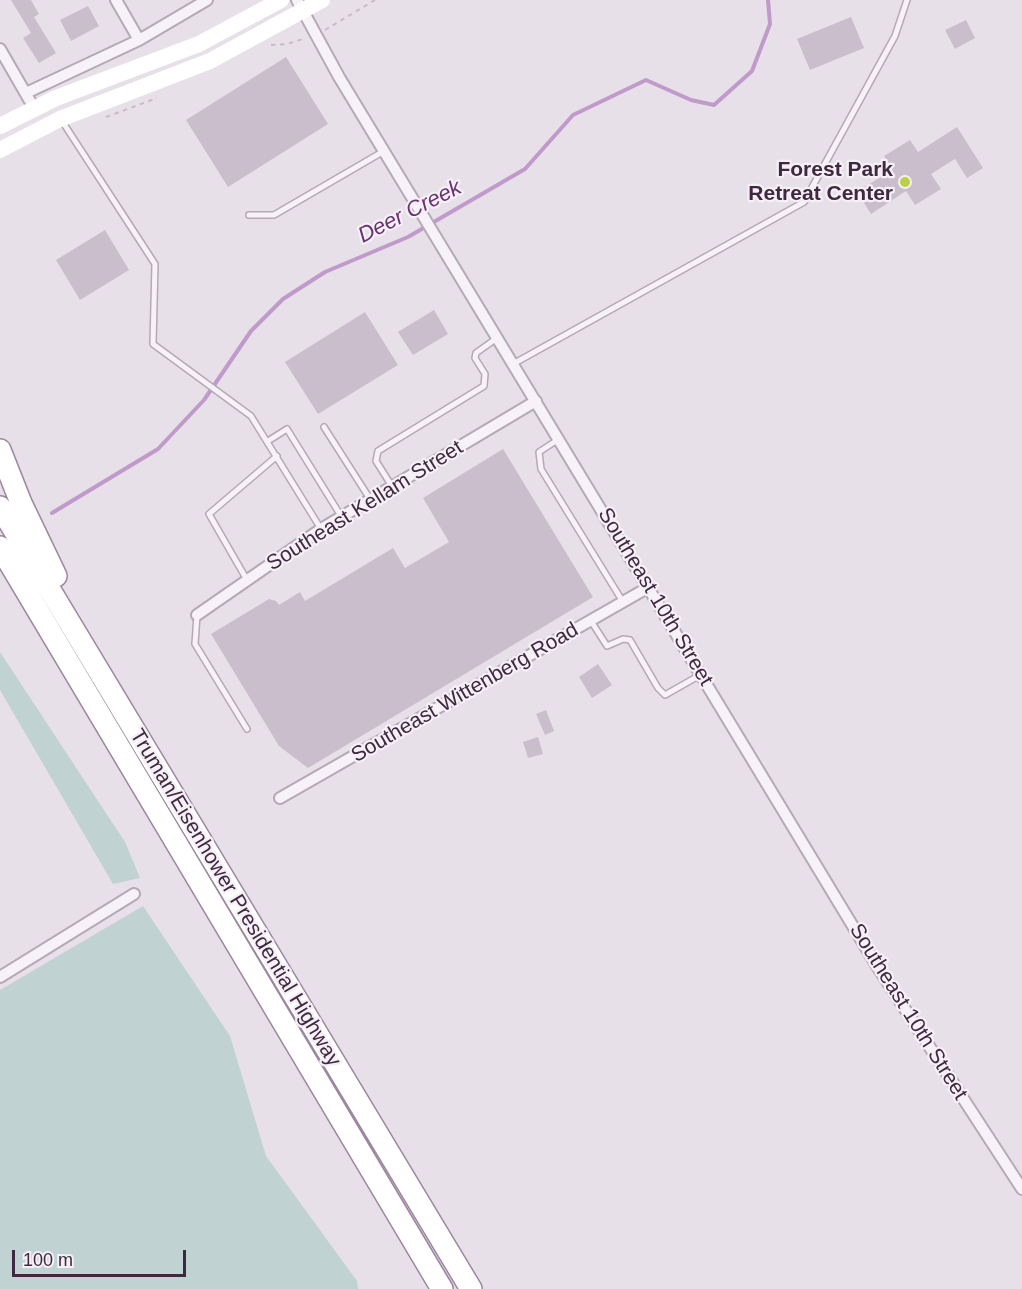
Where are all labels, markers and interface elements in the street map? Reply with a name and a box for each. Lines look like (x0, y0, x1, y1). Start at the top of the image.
place label: Forest Park Retreat Center (748, 157, 893, 207)
water label: Deer Creek (354, 175, 466, 249)
marker: Forest Park Retreat Center (898, 175, 912, 189)
street label: Southeast Kellam Street (262, 435, 468, 577)
street label: Southeast 10th Street (592, 503, 718, 691)
street label: Southeast Wittenberg Road (347, 618, 583, 768)
street label: Truman/Eisenhower Presidential Highway (124, 725, 346, 1071)
street label: Southeast 10th Street (843, 919, 973, 1105)
scale bar (15, 1238, 189, 1276)
text: 100 m (23, 1250, 73, 1270)

